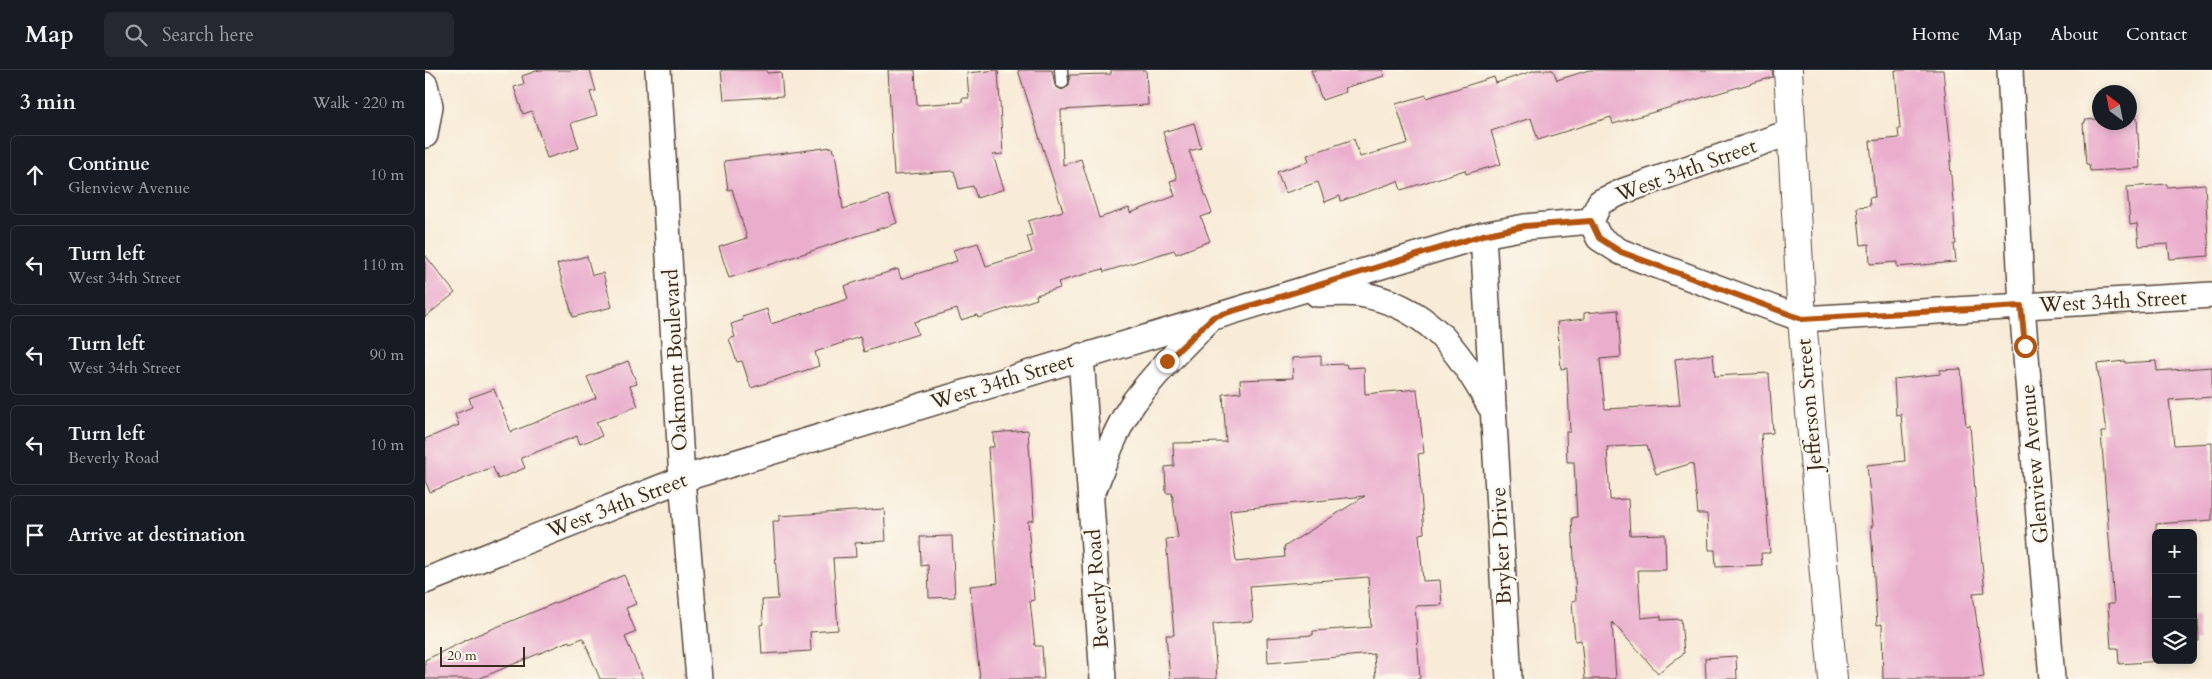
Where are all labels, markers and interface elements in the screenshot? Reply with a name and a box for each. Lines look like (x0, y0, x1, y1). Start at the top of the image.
search box (104, 12, 454, 57)
text: Map (25, 18, 74, 51)
icon: search (122, 21, 150, 49)
text: Search here (162, 22, 254, 48)
text: Home (1912, 22, 1960, 47)
text: Map (1988, 22, 2022, 47)
text: About (2050, 22, 2098, 47)
text: Contact (2126, 22, 2187, 47)
north arrow (2092, 85, 2137, 130)
text: 3 min (20, 88, 76, 117)
text: Walk · 220 m (313, 92, 405, 114)
street label: West 34th Street (1611, 131, 1761, 210)
text: Continue (68, 151, 150, 177)
icon: ahead (21, 161, 49, 189)
text: 10 m (370, 164, 404, 186)
text: Glenview Avenue (68, 177, 190, 199)
text: Turn left (68, 241, 145, 267)
icon: left (21, 251, 49, 279)
text: 110 m (362, 254, 404, 276)
text: West 34th Street (68, 267, 181, 289)
street label: Oakmont Boulevard (656, 268, 695, 452)
street label: West 34th Street (2037, 283, 2188, 320)
text: Turn left (68, 331, 145, 357)
route start (2014, 335, 2037, 358)
street label: Jefferson Street (1789, 337, 1830, 475)
icon: left (21, 341, 49, 369)
text: 90 m (370, 344, 404, 366)
street label: West 34th Street (926, 346, 1077, 417)
route end (1156, 350, 1179, 373)
text: West 34th Street (68, 357, 181, 379)
street label: Glenview Avenue (2013, 383, 2056, 545)
text: Turn left (68, 421, 145, 447)
icon: left (21, 431, 49, 459)
text: 10 m (370, 434, 404, 456)
text: Beverly Road (68, 447, 159, 469)
street label: West 34th Street (542, 465, 692, 546)
street label: Bryker Drive (1484, 486, 1519, 606)
icon: arrive (21, 521, 49, 549)
text: Arrive at destination (68, 522, 245, 548)
street label: Beverly Road (1079, 528, 1116, 650)
map controls (2152, 529, 2197, 664)
button: + (2152, 529, 2197, 574)
button: − (2152, 574, 2197, 619)
button: layers (2152, 619, 2197, 664)
scale bar (440, 644, 525, 667)
text: 20 m (447, 646, 477, 665)

